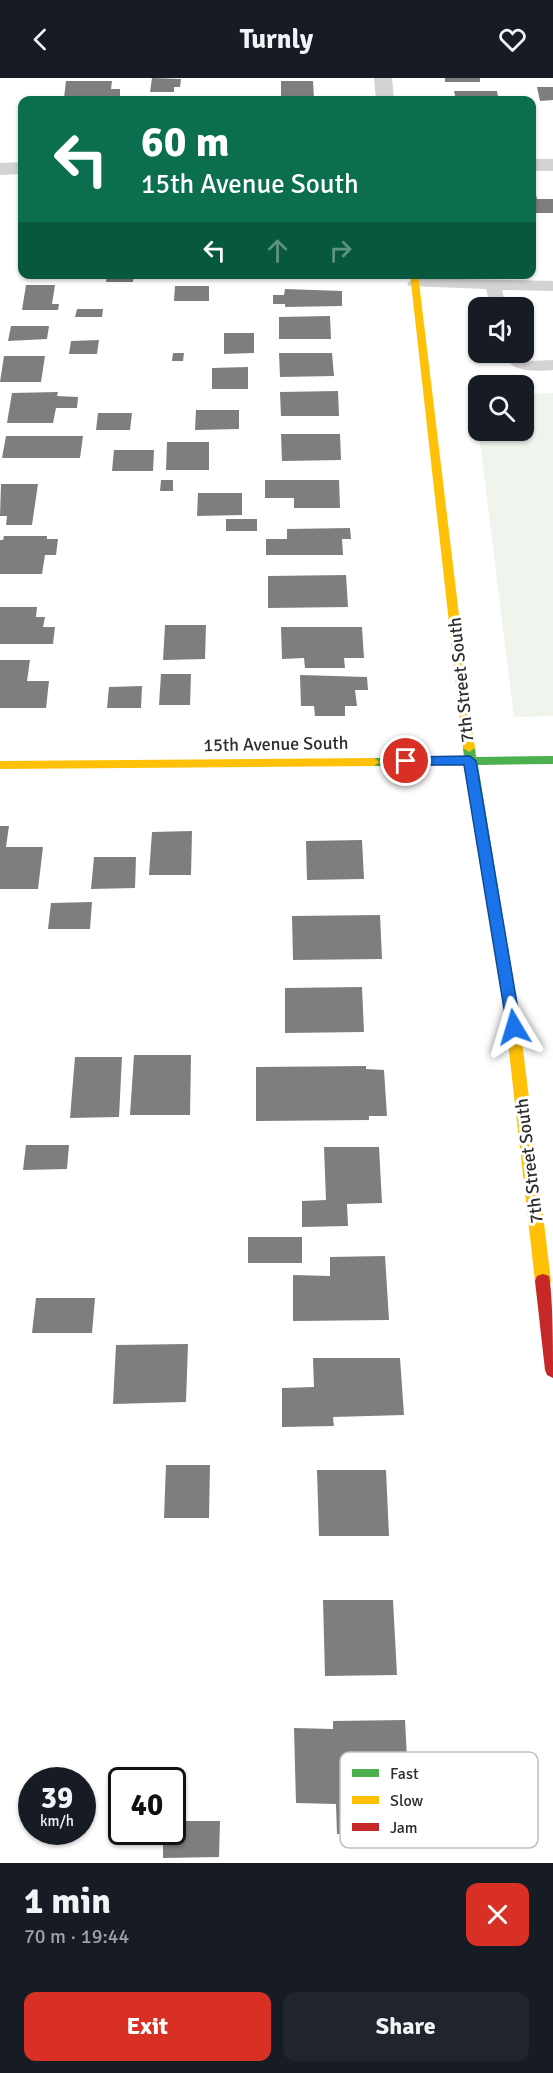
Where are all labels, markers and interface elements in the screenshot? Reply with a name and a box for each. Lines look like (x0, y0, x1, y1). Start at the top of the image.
icon: back (24, 23, 57, 56)
text: Turnly (240, 23, 313, 56)
icon: heart (496, 23, 529, 56)
text: 60 m (141, 117, 230, 168)
icon: left (42, 120, 120, 198)
text: 15th Avenue South (141, 168, 359, 201)
icon: left (198, 234, 231, 267)
icon: ahead (261, 234, 294, 267)
icon: right (324, 234, 357, 267)
map controls (468, 297, 534, 441)
button: sound (468, 297, 534, 363)
button: search (468, 375, 534, 441)
street label: 7th Street South (443, 616, 479, 744)
street label: 15th Avenue South (203, 732, 349, 756)
pin (380, 735, 431, 786)
icon: arrive (389, 744, 422, 777)
position arrow (482, 995, 546, 1059)
street label: 7th Street South (510, 1097, 548, 1225)
legend (340, 1752, 538, 1848)
text: Fast (390, 1764, 419, 1784)
speed limit sign: 40 (108, 1767, 186, 1845)
text: 39 (41, 1780, 73, 1817)
text: Slow (390, 1791, 424, 1811)
text: km/h (40, 1812, 74, 1830)
text: Jam (390, 1818, 418, 1838)
text: 1 min (24, 1879, 111, 1924)
button: close (466, 1883, 529, 1946)
text: 70 m · 19:44 (24, 1924, 129, 1949)
button: Exit (24, 1992, 271, 2061)
button: Share (283, 1992, 529, 2061)

